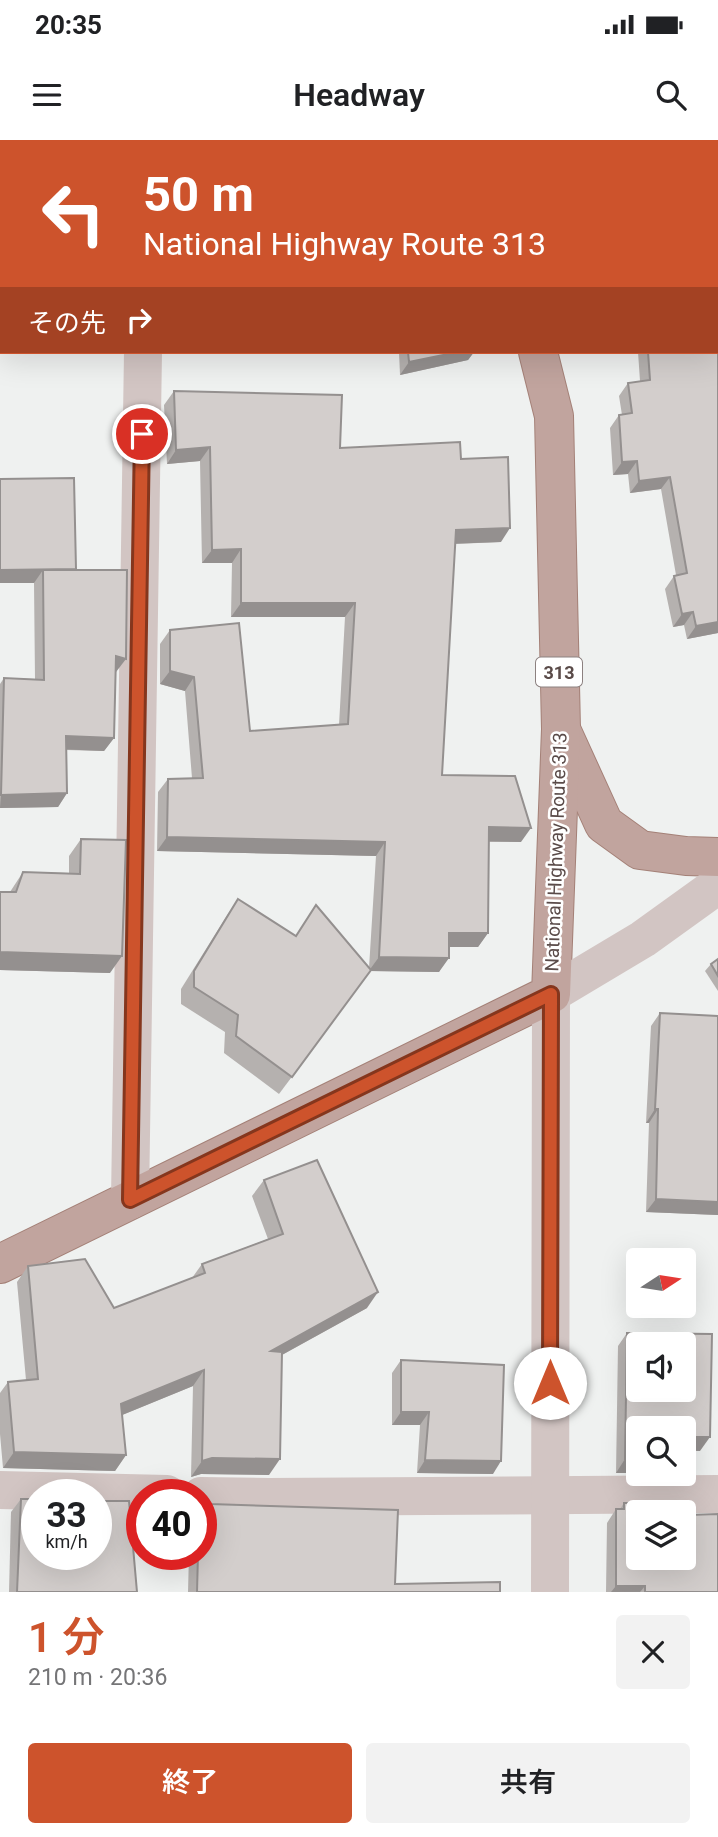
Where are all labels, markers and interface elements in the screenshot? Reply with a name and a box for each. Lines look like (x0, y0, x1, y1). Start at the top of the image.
text: 20:35 (35, 10, 102, 40)
icon: menu (28, 76, 66, 114)
text: Headway (293, 76, 425, 114)
icon: search (652, 76, 690, 114)
text: 50 m (143, 166, 254, 223)
icon: left (28, 168, 119, 259)
text: National Highway Route 313 (143, 225, 546, 263)
icon: right (120, 301, 158, 339)
text: その先 (28, 308, 106, 338)
pin (112, 404, 172, 464)
icon: arrive (123, 415, 161, 453)
road number: 313 (536, 658, 582, 686)
street label: National Highway Route 313 (540, 732, 572, 972)
north arrow (626, 1248, 696, 1318)
map controls (626, 1248, 696, 1570)
button: sound (626, 1332, 696, 1402)
position arrow (513, 1346, 587, 1420)
button: search (626, 1416, 696, 1486)
speed limit sign: 40 (126, 1479, 217, 1570)
text: 33 (46, 1495, 87, 1536)
button: layers (626, 1500, 696, 1570)
text: km/h (45, 1531, 88, 1552)
text: 1 分 (28, 1613, 104, 1662)
button: close (616, 1615, 690, 1689)
text: 210 m · 20:36 (28, 1664, 167, 1691)
button: 終了 (28, 1743, 352, 1823)
button: 共有 (366, 1743, 690, 1823)

